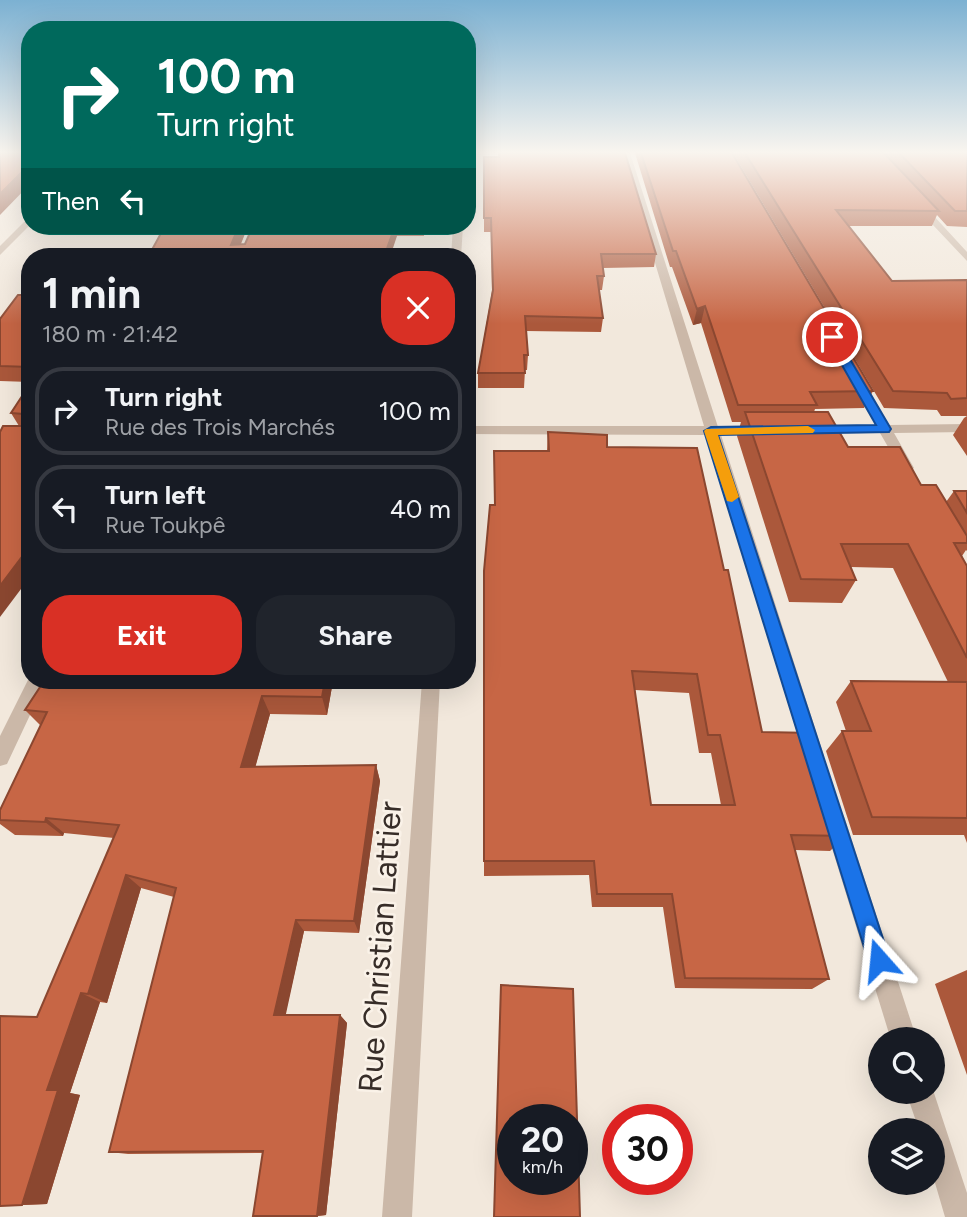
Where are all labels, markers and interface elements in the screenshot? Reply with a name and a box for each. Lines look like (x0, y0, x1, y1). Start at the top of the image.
text: 100 m (157, 46, 296, 105)
icon: right (42, 49, 133, 140)
text: Turn right (157, 106, 295, 144)
icon: left (114, 182, 152, 220)
text: Then (42, 185, 100, 217)
text: 1 min (42, 268, 141, 319)
button: close (381, 271, 455, 345)
pin (802, 307, 862, 367)
icon: arrive (813, 318, 851, 356)
text: 180 m · 21:42 (42, 320, 178, 348)
text: Turn right (105, 381, 222, 413)
icon: right (46, 392, 84, 430)
text: 100 m (378, 395, 451, 427)
text: Rue des Trois Marchés (105, 413, 335, 441)
text: Turn left (105, 479, 206, 511)
icon: left (46, 490, 84, 528)
text: 40 m (390, 493, 451, 525)
text: Rue Toukpê (105, 511, 225, 539)
button: Exit (42, 595, 242, 675)
button: Share (256, 595, 455, 675)
street label: Rue Christian Lattier (351, 800, 409, 1094)
position arrow (842, 923, 916, 997)
map controls (868, 1027, 945, 1195)
button: search (868, 1027, 945, 1104)
speed limit sign: 30 (602, 1104, 693, 1195)
button: layers (868, 1118, 945, 1195)
text: 20 (521, 1119, 564, 1161)
text: km/h (522, 1156, 563, 1178)

